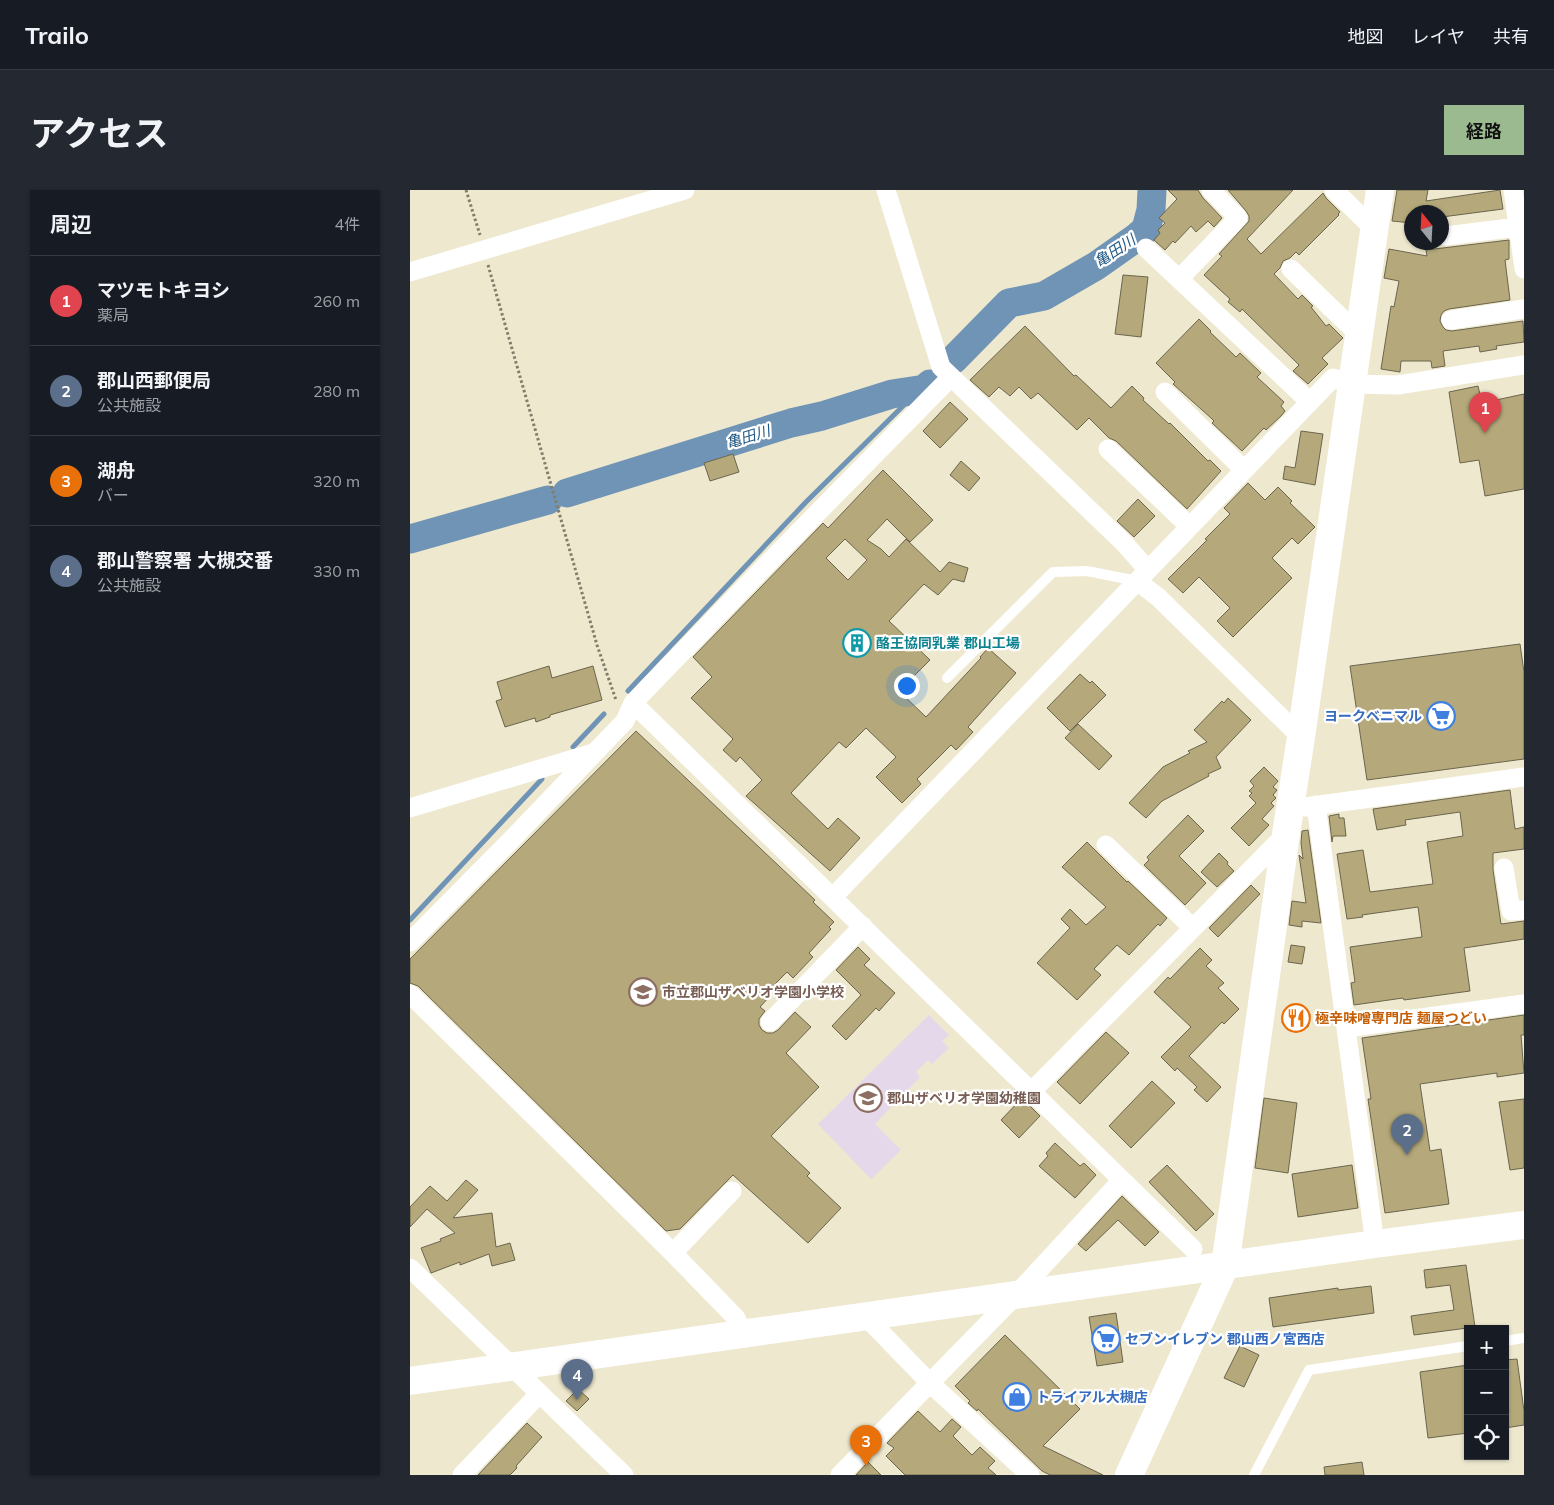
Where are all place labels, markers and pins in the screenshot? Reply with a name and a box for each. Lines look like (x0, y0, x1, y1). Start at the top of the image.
pin: 1 (1469, 392, 1501, 433)
building icon: 酪王協同乳業 郡山工場 (842, 628, 872, 658)
place label: 酪王協同乳業 郡山工場 (876, 634, 1020, 652)
supermarket icon: ヨークベニマル (1426, 701, 1456, 731)
place label: ヨークベニマル (1324, 707, 1422, 725)
school or university icon: 市立郡山ザベリオ学園小学校 (628, 977, 658, 1007)
place label: 市立郡山ザベリオ学園小学校 (662, 983, 844, 1001)
restaurant icon: 極辛味噌専門店 麺屋つどい (1281, 1003, 1311, 1033)
place label: 極辛味噌専門店 麺屋つどい (1315, 1009, 1487, 1027)
school or university icon: 郡山ザベリオ学園幼稚園 (853, 1083, 883, 1113)
place label: 郡山ザベリオ学園幼稚園 (887, 1089, 1041, 1107)
pin: 2 (1391, 1114, 1423, 1155)
supermarket icon: セブンイレブン 郡山西ノ宮西店 (1091, 1324, 1121, 1354)
place label: セブンイレブン 郡山西ノ宮西店 (1125, 1330, 1325, 1348)
pin: 4 (561, 1359, 593, 1400)
shop icon: トライアル大槻店 (1002, 1382, 1032, 1412)
place label: トライアル大槻店 (1036, 1388, 1148, 1406)
pin: 3 (850, 1425, 882, 1466)

